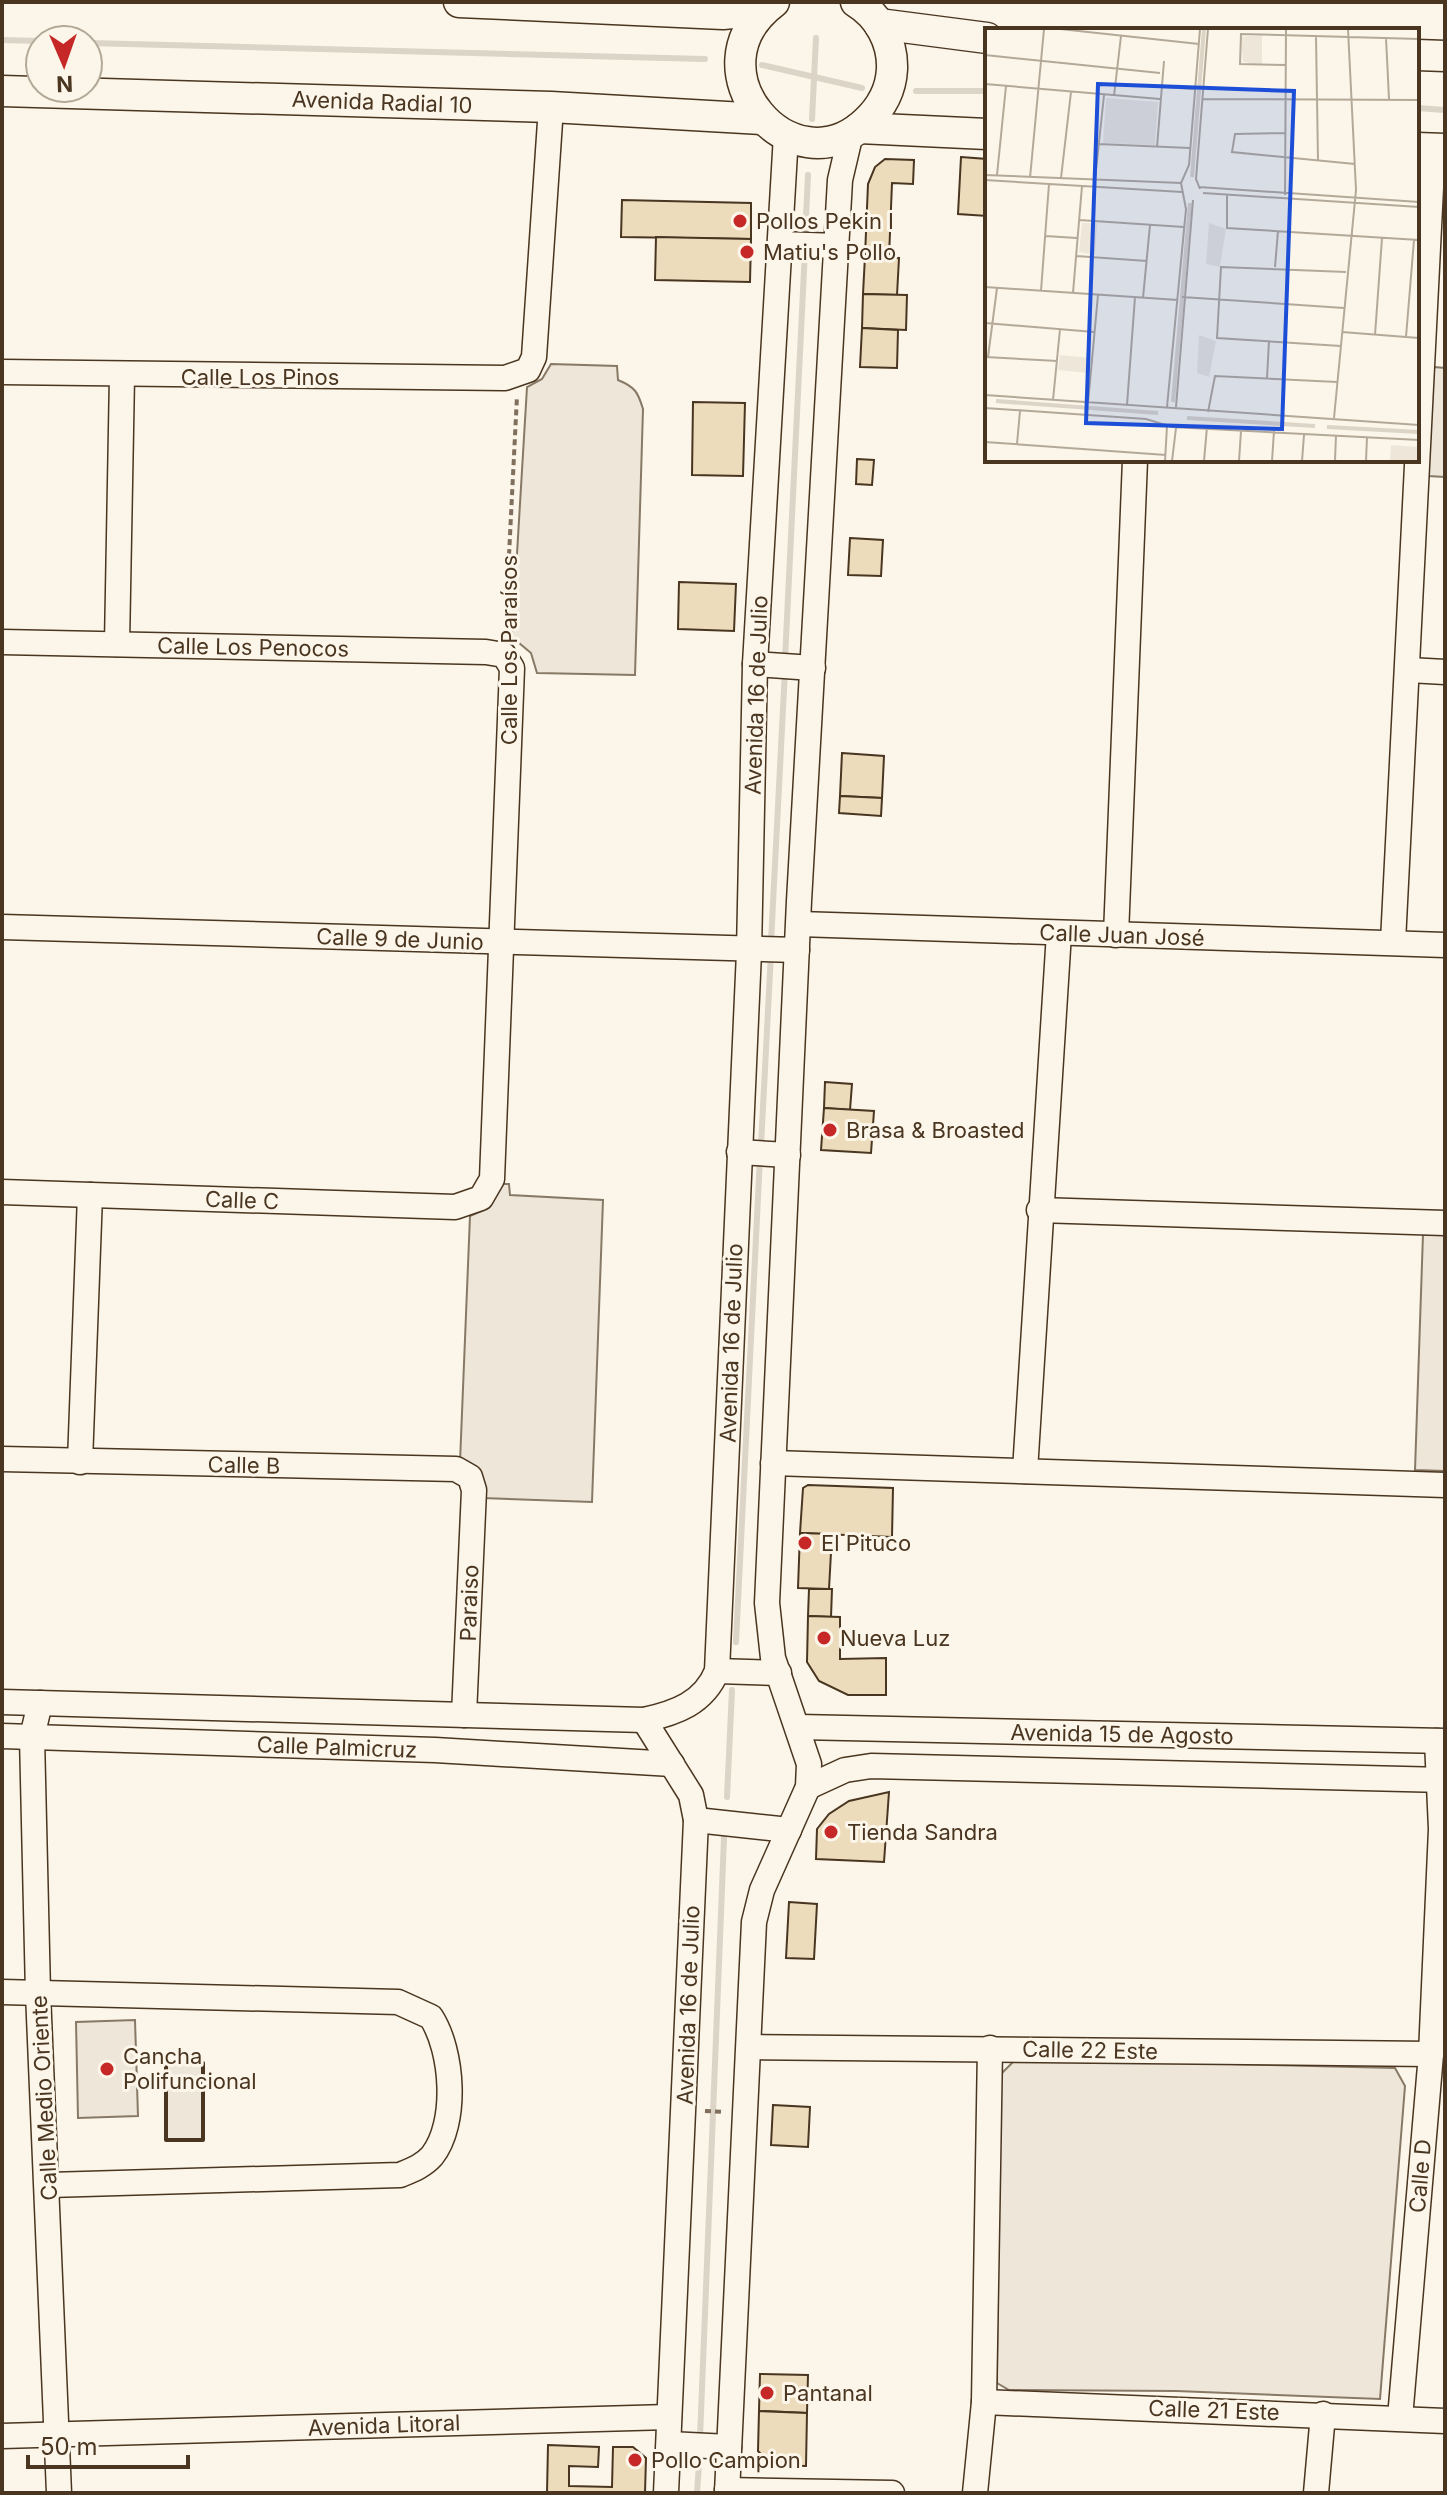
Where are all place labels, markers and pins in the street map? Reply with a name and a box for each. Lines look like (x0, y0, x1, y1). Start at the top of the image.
place label: Pollos Pekin I (756, 208, 894, 234)
marker: Pollos Pekin I (731, 212, 749, 230)
place label: Matiu's Pollo (763, 239, 896, 265)
marker: Matiu's Pollo (738, 243, 756, 261)
place label: Brasa & Broasted (846, 1117, 1025, 1143)
marker: Brasa & Broasted (821, 1121, 839, 1139)
place label: El Pituco (821, 1530, 911, 1556)
marker: El Pituco (796, 1534, 814, 1552)
place label: Nueva Luz (840, 1625, 950, 1651)
marker: Nueva Luz (815, 1629, 833, 1647)
place label: Tienda Sandra (847, 1819, 998, 1845)
marker: Tienda Sandra (822, 1823, 840, 1841)
place label: Cancha Polifuncional (123, 2043, 257, 2094)
marker: Cancha Polifuncional (98, 2060, 116, 2078)
place label: Pantanal (783, 2380, 873, 2406)
marker: Pantanal (758, 2384, 776, 2402)
place label: Pollo Campion (651, 2447, 801, 2473)
marker: Pollo Campion (626, 2451, 644, 2469)

